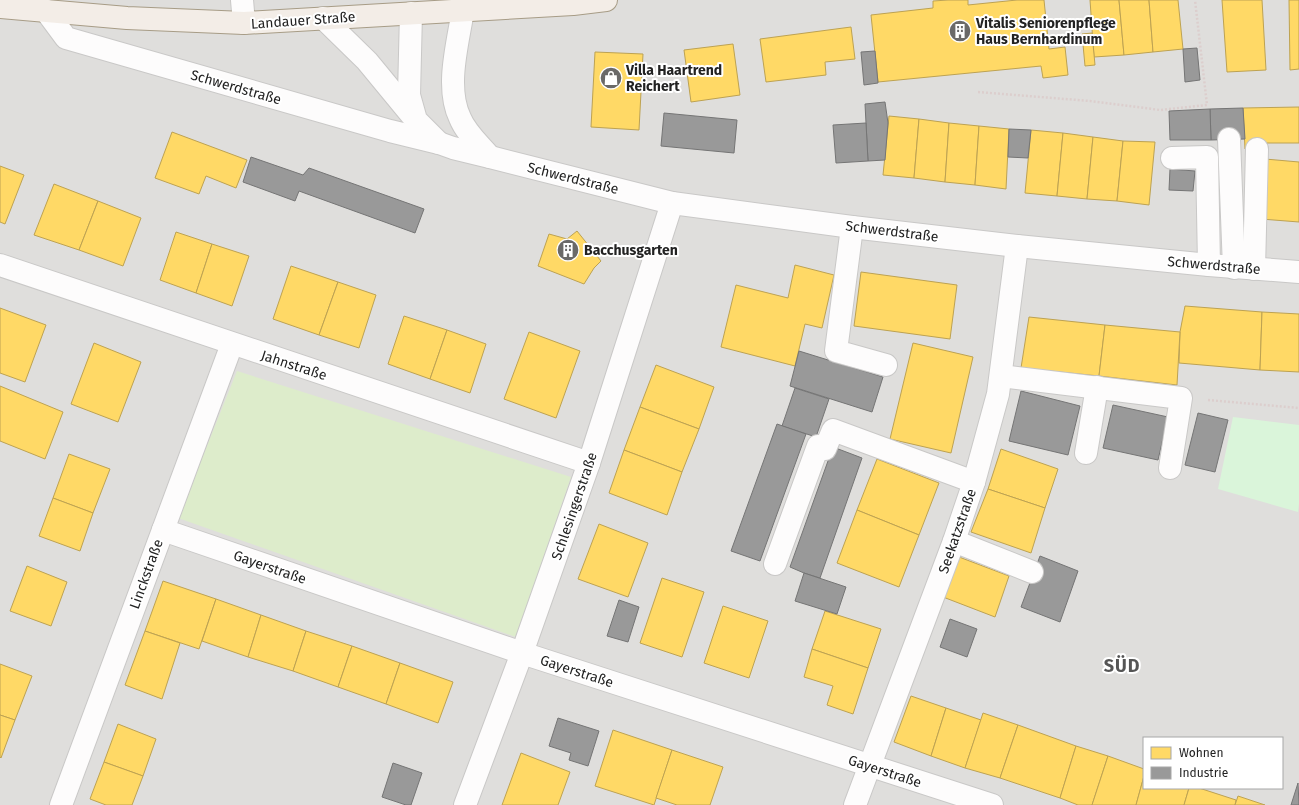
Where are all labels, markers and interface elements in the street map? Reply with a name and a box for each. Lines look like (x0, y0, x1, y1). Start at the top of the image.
street label: Landauer Straße (250, 8, 356, 33)
place label: Vitalis Seniorenpflege Haus Bernhardinum (975, 15, 1116, 48)
building icon: Vitalis Seniorenpflege Haus Bernhardinum (947, 18, 973, 44)
place label: Villa Haartrend Reichert (625, 62, 722, 95)
shop icon: Villa Haartrend Reichert (598, 65, 624, 91)
street label: Schwerdstraße (189, 66, 283, 109)
street label: Schwerdstraße (525, 159, 620, 198)
street label: Schwerdstraße (844, 217, 939, 246)
building icon: Bacchusgarten (555, 237, 581, 263)
place label: Bacchusgarten (584, 242, 678, 259)
street label: Schwerdstraße (1167, 253, 1261, 278)
street label: Jahnstraße (259, 347, 329, 384)
street label: Schlesingerstraße (548, 450, 601, 562)
street label: Seekatzstraße (935, 487, 980, 576)
street label: Linckstraße (126, 537, 167, 611)
street label: Gayerstraße (231, 547, 309, 588)
street label: Gayerstraße (538, 652, 616, 691)
district label: SÜD (1104, 655, 1140, 677)
legend (1143, 737, 1283, 789)
text: Wohnen (1179, 746, 1223, 760)
street label: Gayerstraße (846, 752, 924, 791)
text: Industrie (1179, 766, 1228, 780)

